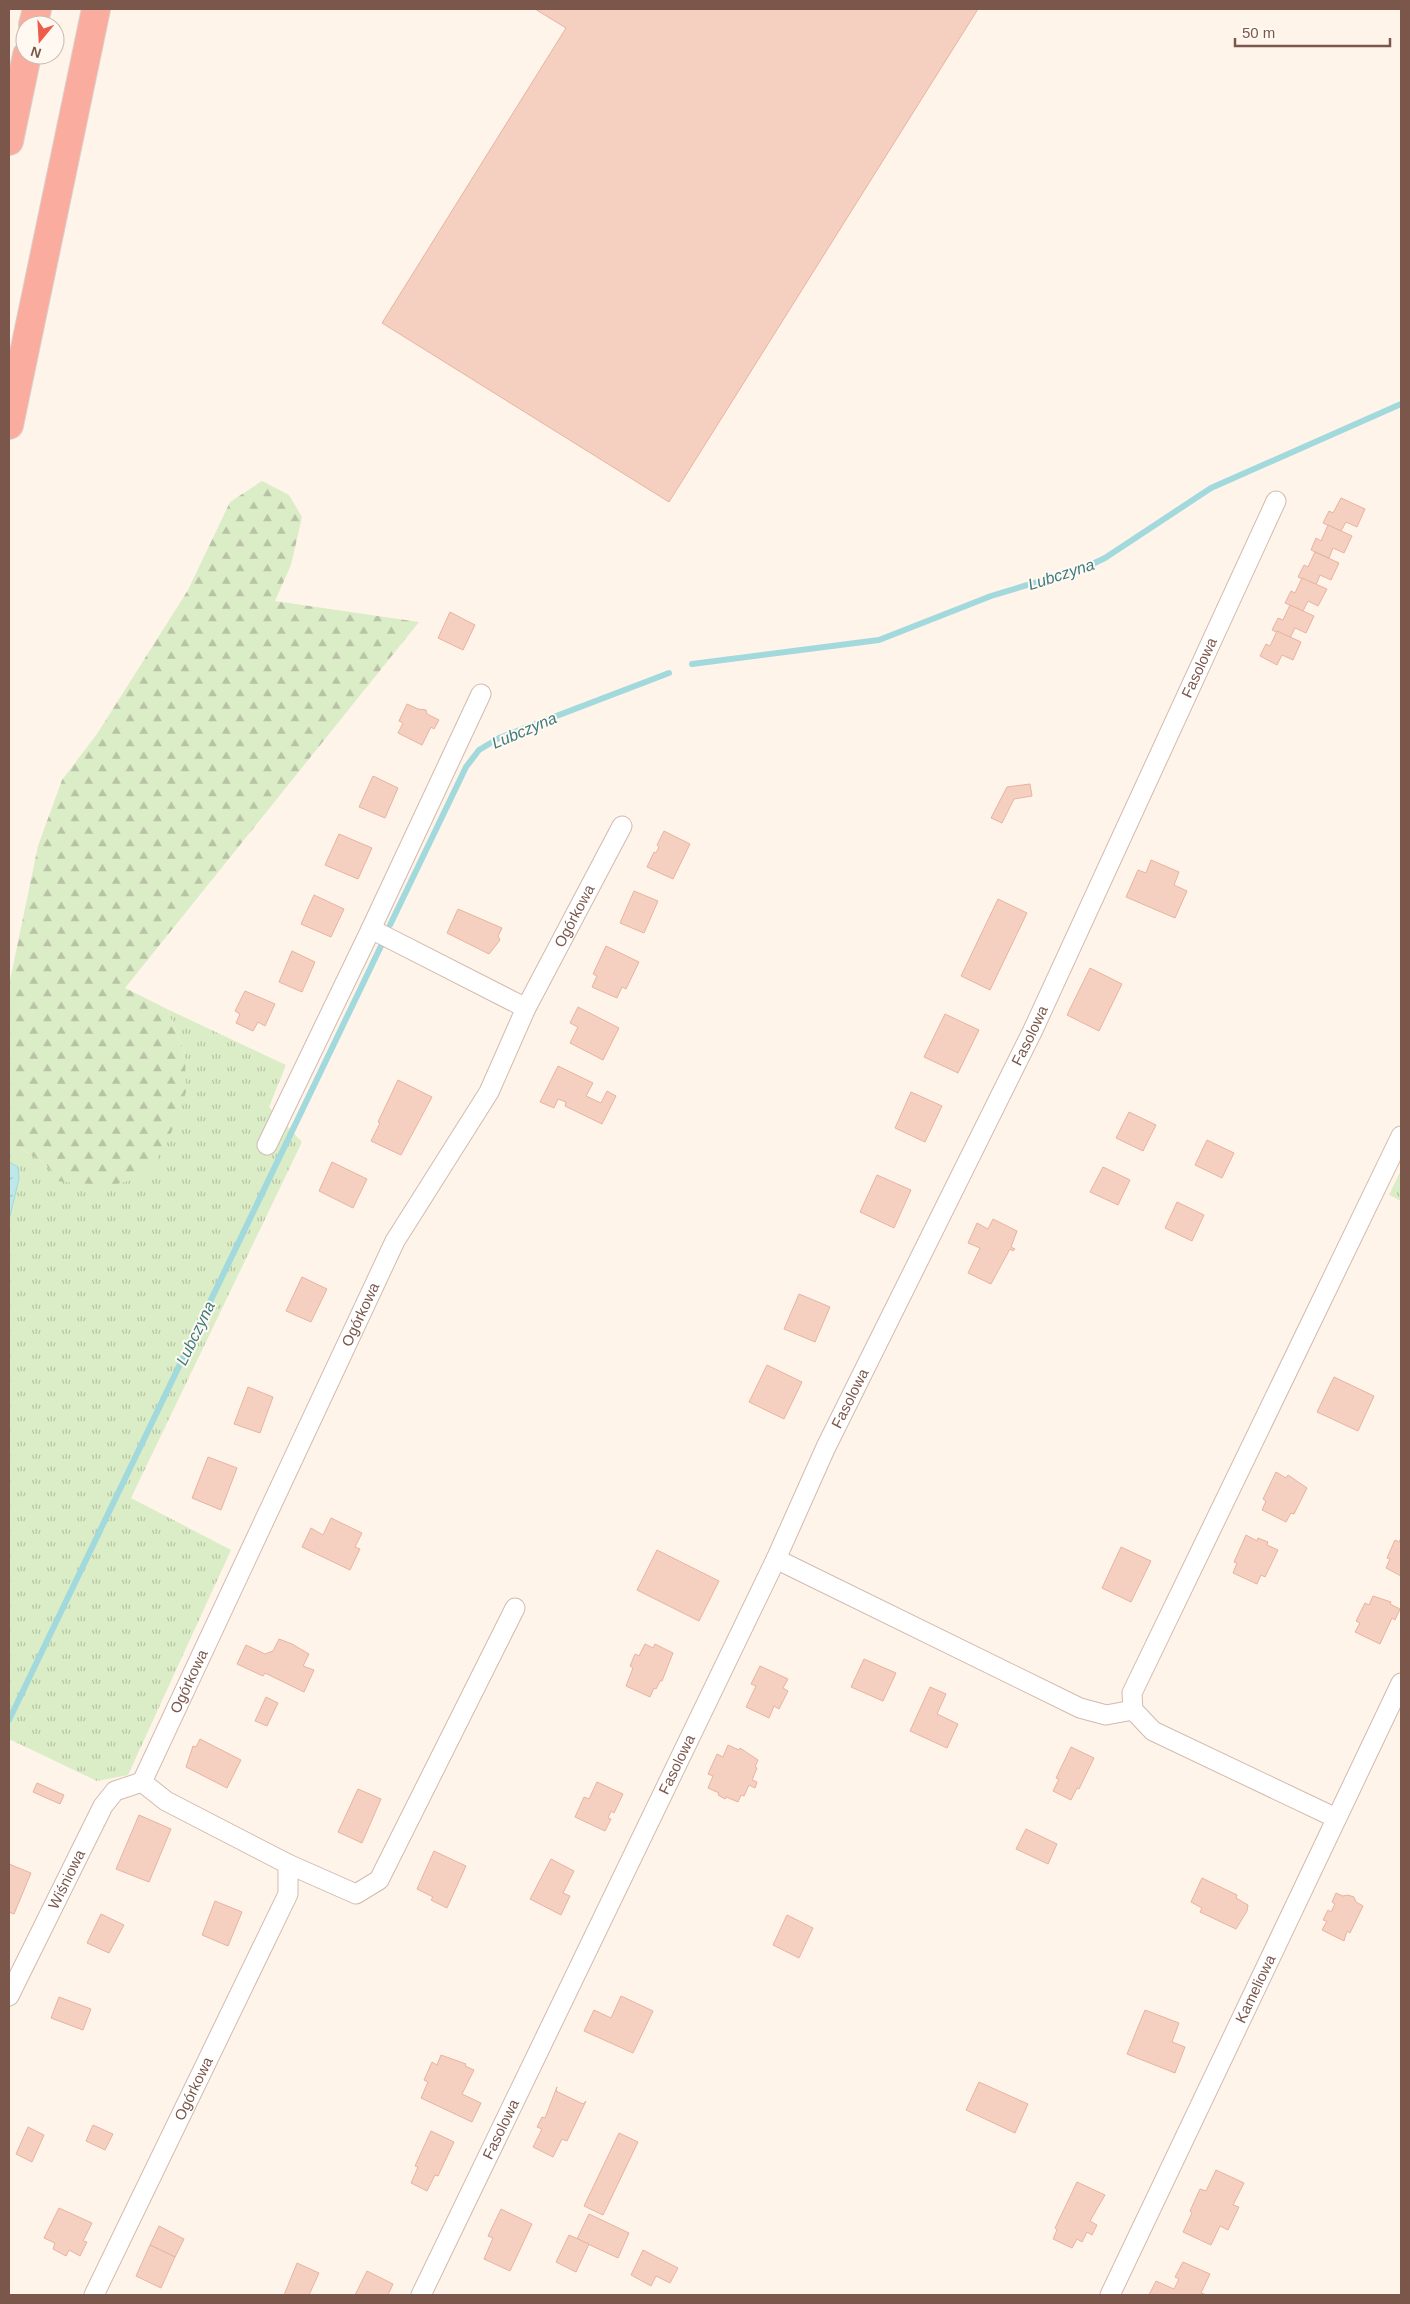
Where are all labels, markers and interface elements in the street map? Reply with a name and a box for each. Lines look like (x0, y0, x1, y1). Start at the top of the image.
north arrow (15, 15, 65, 65)
scale bar (1235, 15, 1390, 47)
text: 50 m (1242, 24, 1275, 41)
text: N (29, 43, 43, 62)
water label: Lubczyna (1026, 556, 1096, 593)
street label: Fasolowa (1178, 634, 1220, 700)
water label: Lubczyna (489, 709, 559, 752)
street label: Ogórkowa (551, 881, 598, 950)
street label: Fasolowa (1008, 1002, 1051, 1068)
street label: Ogórkowa (338, 1279, 383, 1349)
water label: Lubczyna (173, 1299, 218, 1368)
street label: Fasolowa (828, 1365, 872, 1431)
street label: Ogórkowa (166, 1646, 211, 1716)
street label: Fasolowa (655, 1731, 698, 1797)
street label: Wiśniowa (44, 1846, 88, 1912)
street label: Kameliowa (1232, 1951, 1279, 2025)
street label: Ogórkowa (171, 2054, 216, 2123)
street label: Fasolowa (479, 2096, 522, 2162)

